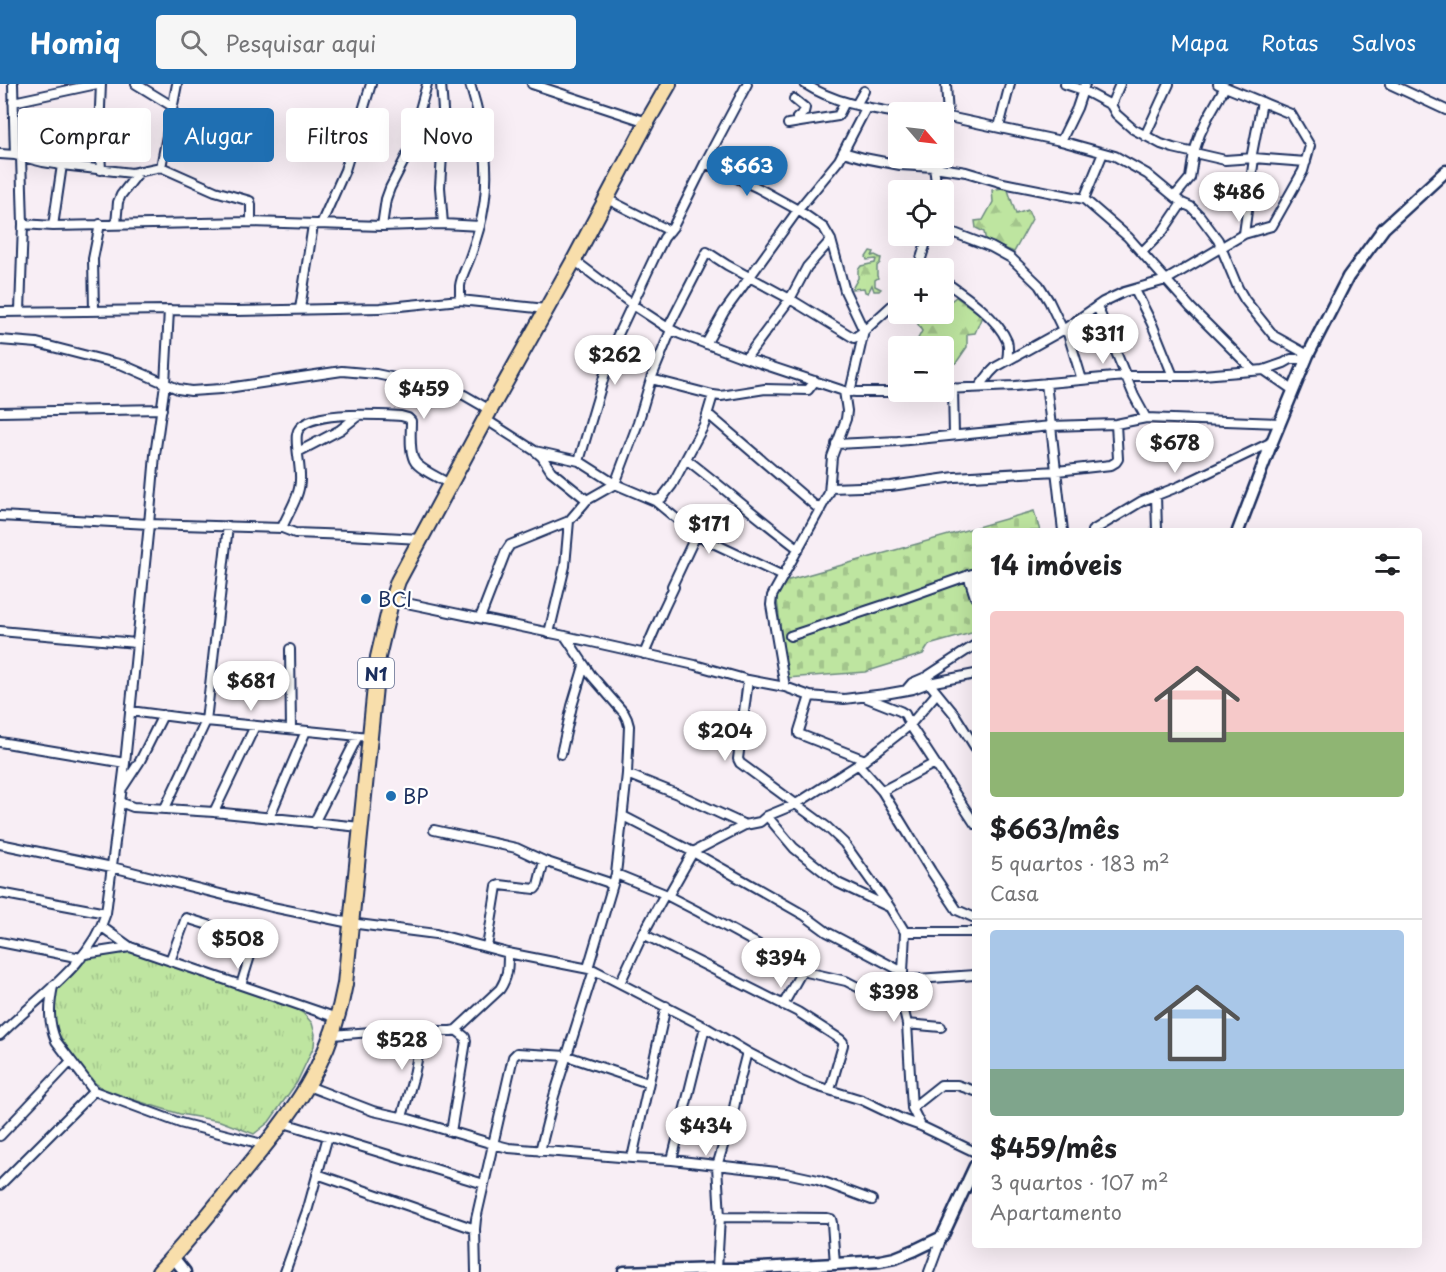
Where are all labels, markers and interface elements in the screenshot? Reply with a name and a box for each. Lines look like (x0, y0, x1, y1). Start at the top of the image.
search box (156, 15, 576, 69)
text: Homiq (30, 21, 120, 64)
icon: search (177, 26, 210, 59)
text: Pesquisar aqui (225, 26, 376, 59)
text: Mapa (1171, 26, 1228, 58)
text: Rotas (1261, 26, 1318, 58)
text: Salvos (1351, 26, 1416, 58)
north arrow (888, 102, 954, 168)
map controls (888, 102, 954, 402)
chip: Comprar (18, 108, 151, 162)
chip: Alugar (163, 108, 274, 162)
chip: Filtros (286, 108, 389, 162)
chip: Novo (401, 108, 494, 162)
pin: $663 (711, 146, 783, 197)
text: $663 (721, 150, 773, 180)
pin: $486 (1203, 172, 1275, 223)
text: $486 (1213, 176, 1265, 206)
button: locate (888, 180, 954, 246)
button: + (888, 258, 954, 324)
pin: $311 (1067, 314, 1139, 365)
text: $311 (1082, 318, 1124, 348)
pin: $262 (579, 335, 651, 386)
button: − (888, 336, 954, 402)
text: $262 (588, 339, 642, 369)
pin: $459 (388, 369, 460, 420)
text: $459 (399, 373, 449, 403)
pin: $678 (1139, 423, 1211, 474)
text: $678 (1150, 427, 1200, 457)
pin: $171 (673, 504, 745, 555)
text: $171 (688, 508, 730, 538)
text: 14 imóveis (990, 545, 1122, 584)
icon: filters (1371, 548, 1404, 581)
place label: BCI (378, 584, 412, 614)
marker: BCI (359, 592, 373, 606)
icon: home (1143, 650, 1251, 758)
road number: N1 (358, 658, 394, 688)
pin: $681 (215, 661, 287, 712)
text: $681 (227, 665, 275, 695)
pin: $204 (689, 711, 761, 762)
text: $204 (697, 715, 753, 745)
place label: BP (403, 781, 429, 811)
marker: BP (384, 789, 398, 803)
text: $663/mês (990, 809, 1119, 848)
text: 5 quartos · 183 m² (990, 848, 1170, 878)
text: Casa (990, 878, 1039, 908)
pin: $508 (202, 919, 274, 970)
text: $508 (212, 923, 264, 953)
pin: $394 (745, 938, 817, 989)
text: $394 (755, 942, 807, 972)
icon: home (1143, 969, 1251, 1077)
pin: $398 (858, 972, 930, 1023)
text: $398 (869, 976, 919, 1006)
pin: $528 (366, 1020, 438, 1071)
text: $528 (376, 1024, 428, 1054)
pin: $434 (670, 1106, 742, 1157)
text: $434 (680, 1110, 732, 1140)
text: $459/mês (990, 1128, 1117, 1167)
text: 3 quartos · 107 m² (990, 1167, 1168, 1197)
text: Apartamento (990, 1197, 1122, 1227)

